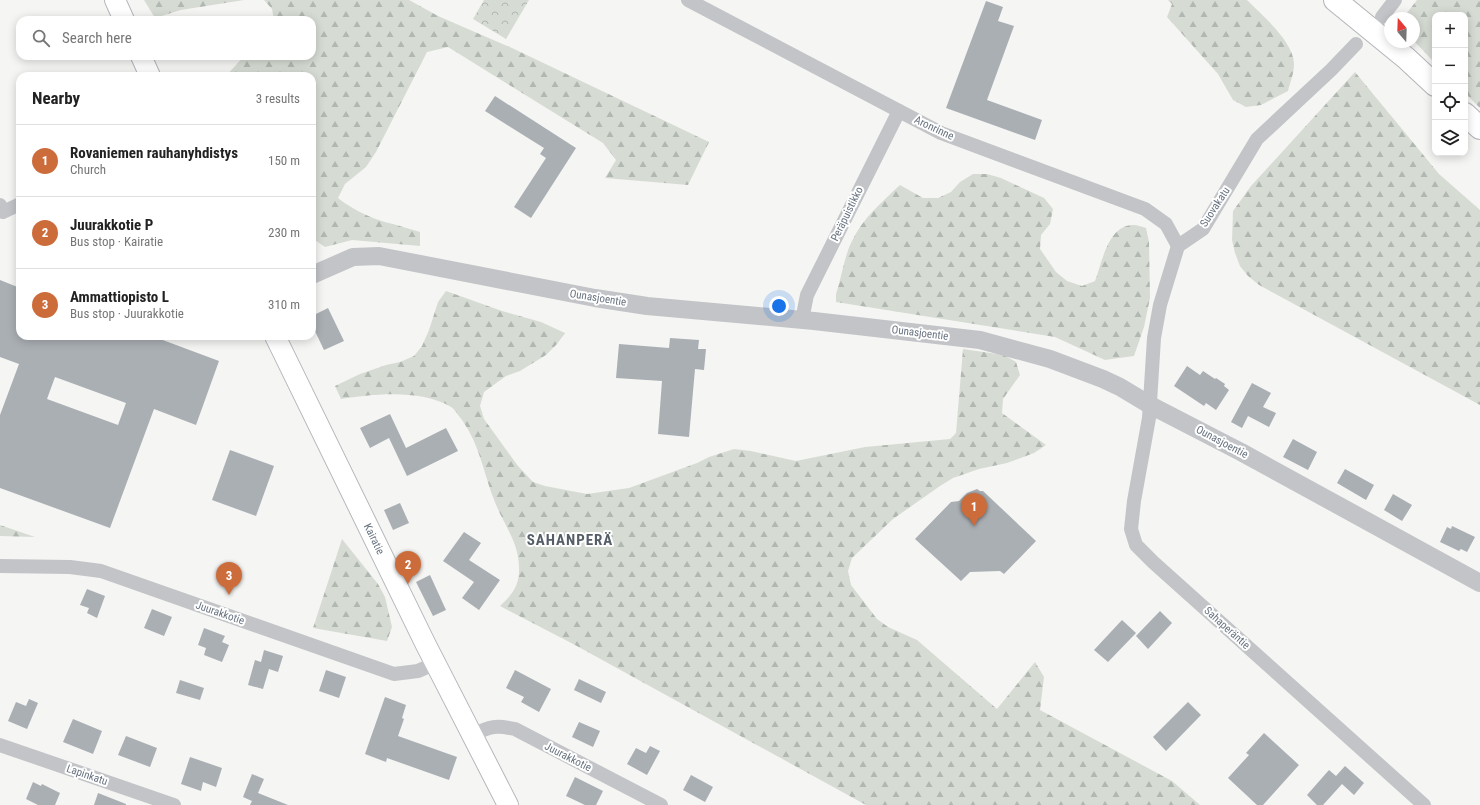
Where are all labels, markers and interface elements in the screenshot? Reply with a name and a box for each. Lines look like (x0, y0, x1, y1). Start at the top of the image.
north arrow (1384, 12, 1420, 48)
map controls (1432, 12, 1468, 156)
button: + (1432, 12, 1468, 48)
search box (16, 16, 316, 60)
icon: search (30, 27, 52, 49)
text: Search here (62, 29, 132, 47)
button: − (1432, 48, 1468, 84)
button: locate (1432, 84, 1468, 120)
text: Nearby (32, 88, 80, 108)
text: 3 results (256, 91, 300, 106)
street label: Aronrinne (912, 113, 956, 143)
button: layers (1432, 120, 1468, 156)
text: Rovaniemen rauhanyhdistys (70, 144, 238, 162)
text: 1 (42, 153, 48, 168)
text: 150 m (268, 153, 300, 168)
text: Church (70, 162, 106, 177)
street label: Peräpuistikko (828, 184, 866, 243)
street label: Suovakatu (1197, 185, 1233, 229)
text: Juurakkotie P (70, 216, 153, 234)
text: 2 (42, 225, 48, 240)
text: 230 m (268, 225, 300, 240)
text: Bus stop · Kairatie (70, 234, 163, 249)
street label: Ounasjoentie (569, 287, 627, 309)
text: Ammattiopisto L (70, 288, 169, 306)
your location (769, 296, 789, 316)
text: 3 (42, 297, 48, 312)
text: 310 m (268, 297, 300, 312)
text: Bus stop · Juurakkotie (70, 306, 184, 321)
street label: Ounasjoentie (891, 323, 949, 343)
street label: Ounasjoentie (1194, 423, 1250, 461)
pin: 1 (961, 493, 987, 526)
street label: Kairatie (361, 521, 387, 557)
district label: SAHANPERÄ (527, 531, 613, 549)
pin: 2 (395, 551, 421, 584)
pin: 3 (216, 562, 242, 595)
street label: Juurakkotie (194, 599, 246, 627)
street label: Sahaperäntie (1202, 604, 1252, 652)
street label: Juurakkotie (542, 740, 594, 774)
street label: Lapinkatu (65, 762, 109, 788)

